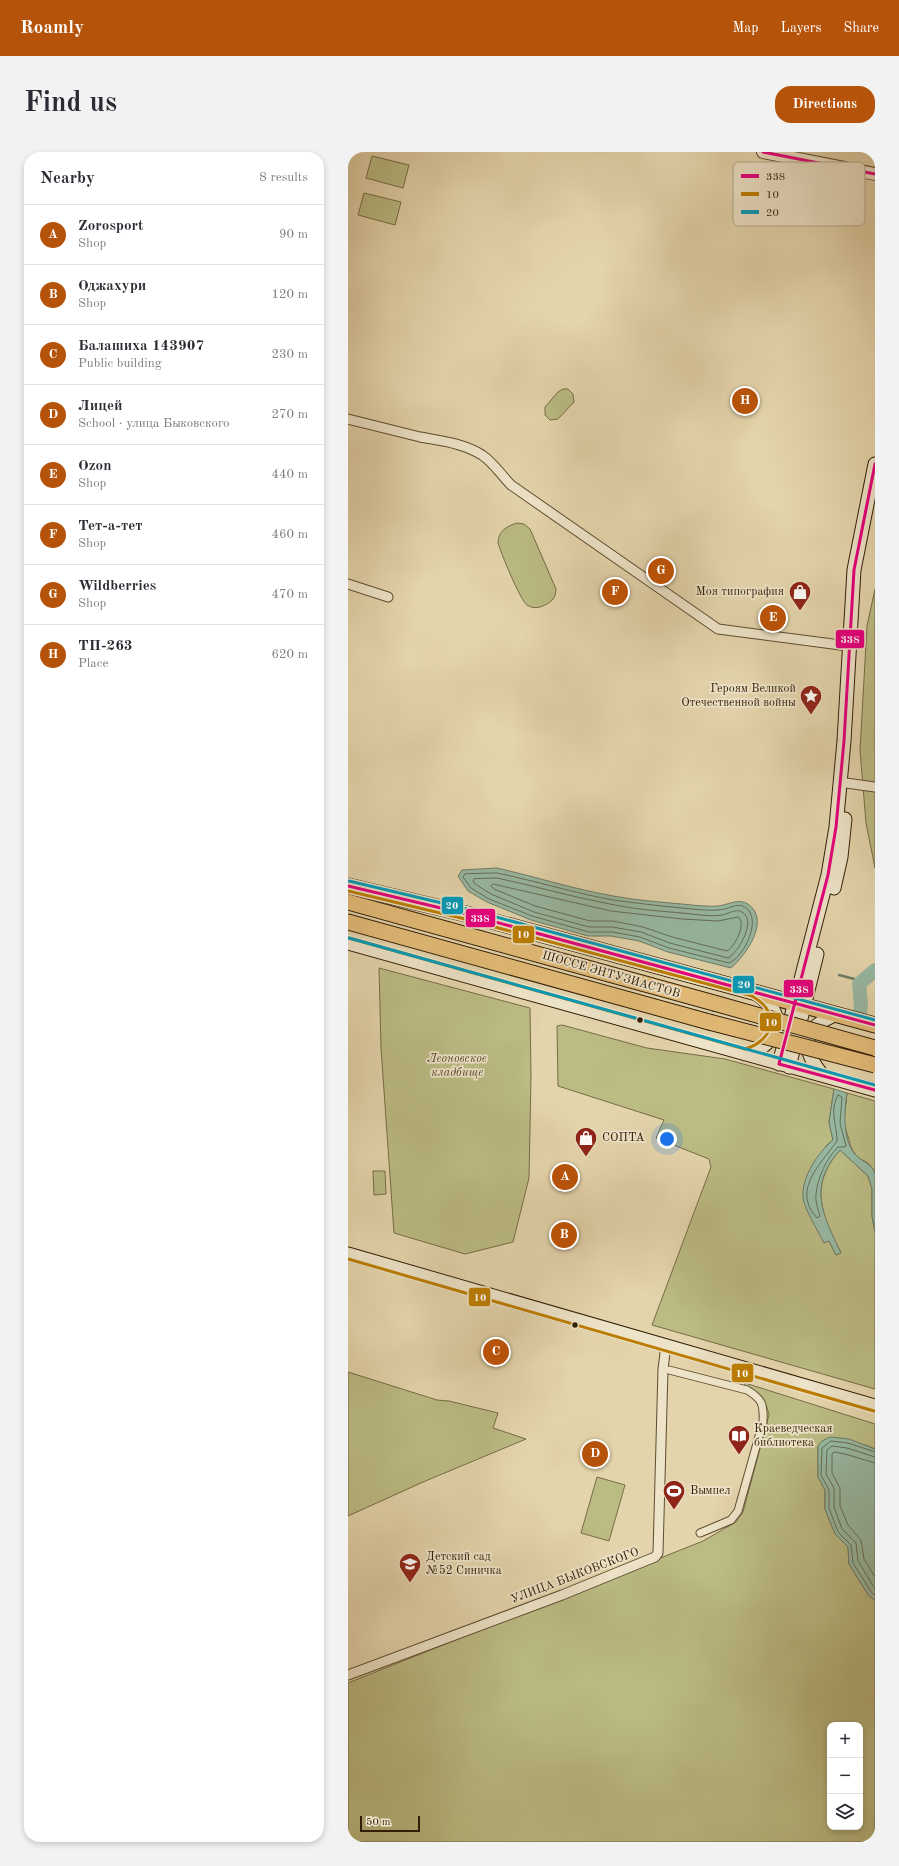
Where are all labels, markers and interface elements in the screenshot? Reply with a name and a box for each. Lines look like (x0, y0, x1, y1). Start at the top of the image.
text: Roamly (20, 19, 84, 38)
text: Map (733, 21, 759, 35)
text: Layers (781, 21, 822, 35)
text: Share (844, 21, 879, 35)
button: Directions (775, 86, 875, 123)
text: Find us (24, 90, 117, 118)
legend (733, 162, 865, 226)
text: Nearby (40, 170, 95, 187)
text: 8 results (259, 171, 308, 184)
text: 338 (766, 172, 785, 183)
text: 10 (766, 190, 779, 201)
text: 20 (766, 208, 779, 219)
text: Zorosport (78, 219, 144, 234)
text: A (48, 228, 58, 241)
text: 90 m (279, 228, 308, 241)
text: Shop (78, 237, 106, 250)
text: Оджахури (78, 279, 146, 294)
text: B (48, 288, 58, 301)
text: 120 m (271, 288, 308, 301)
text: Shop (78, 297, 106, 310)
text: Балашиха 143907 (78, 339, 204, 354)
text: C (49, 348, 57, 361)
text: 230 m (271, 348, 308, 361)
text: Public building (78, 357, 162, 370)
pin: H (732, 386, 758, 416)
text: Лицей (78, 399, 123, 414)
text: D (48, 408, 58, 421)
text: 270 m (271, 408, 308, 421)
text: School · улица Быковского (78, 417, 229, 430)
text: Ozon (78, 459, 111, 474)
text: E (49, 468, 57, 481)
text: 440 m (271, 468, 308, 481)
text: Shop (78, 477, 106, 490)
text: Тет-а-тет (78, 519, 143, 534)
text: F (49, 528, 57, 541)
text: 460 m (271, 528, 308, 541)
text: Shop (78, 537, 106, 550)
pin: G (648, 556, 674, 586)
pin: F (602, 577, 628, 607)
text: Wildberries (78, 579, 156, 594)
shop icon: Моя типография (787, 579, 813, 612)
place label: Моя типография (696, 586, 784, 598)
text: G (48, 588, 58, 601)
text: 470 m (271, 588, 308, 601)
text: Shop (78, 597, 106, 610)
pin: E (760, 603, 786, 633)
line badge: 338 (835, 629, 865, 649)
text: 338 (840, 635, 860, 646)
text: ТП-263 (78, 639, 133, 654)
text: H (48, 648, 58, 661)
text: 620 m (271, 648, 308, 661)
text: Place (78, 657, 108, 670)
place label: Героям Великой Отечественной войны (681, 683, 796, 709)
place icon: Героям Великой Отечественной войны (798, 683, 824, 716)
line badge: 20 (441, 896, 464, 915)
text: 20 (446, 901, 458, 912)
line badge: 338 (465, 908, 496, 928)
text: 338 (470, 914, 490, 925)
line badge: 10 (512, 925, 535, 944)
text: 10 (517, 930, 529, 941)
street label: ШОССЕ ЭНТУЗИАСТОВ (541, 950, 681, 1000)
line badge: 20 (732, 975, 755, 994)
line badge: 338 (783, 979, 814, 998)
text: 20 (738, 980, 750, 991)
text: 338 (789, 985, 809, 996)
line badge: 10 (759, 1012, 782, 1032)
unlabelled marker (635, 1015, 645, 1025)
text: 10 (765, 1018, 777, 1029)
park label: Леоновское кладбище (427, 1053, 487, 1079)
shop icon: СОПТА (573, 1125, 599, 1158)
your location (657, 1129, 677, 1149)
place label: СОПТА (602, 1132, 645, 1144)
pin: A (552, 1162, 578, 1192)
pin: B (551, 1220, 577, 1250)
line badge: 10 (468, 1287, 491, 1307)
text: 10 (474, 1293, 486, 1304)
unlabelled marker (570, 1320, 580, 1330)
pin: C (483, 1337, 509, 1367)
line badge: 10 (731, 1363, 754, 1383)
text: 10 (736, 1369, 748, 1380)
library icon: Краеведческая библиотека (726, 1423, 752, 1456)
place label: Краеведческая библиотека (754, 1423, 833, 1449)
pin: D (582, 1439, 608, 1469)
sports icon: Вымпел (661, 1478, 687, 1511)
place label: Вымпел (690, 1485, 731, 1497)
street label: УЛИЦА БЫКОВСКОГО (509, 1546, 641, 1606)
school or university icon: Детский сад №52 Синичка (397, 1551, 423, 1584)
place label: Детский сад №52 Синичка (426, 1551, 502, 1577)
map controls (827, 1722, 863, 1830)
button: + (827, 1722, 863, 1758)
button: − (827, 1758, 863, 1794)
button: layers (827, 1794, 863, 1830)
scale bar (360, 1814, 420, 1833)
text: 50 m (366, 1817, 391, 1828)

